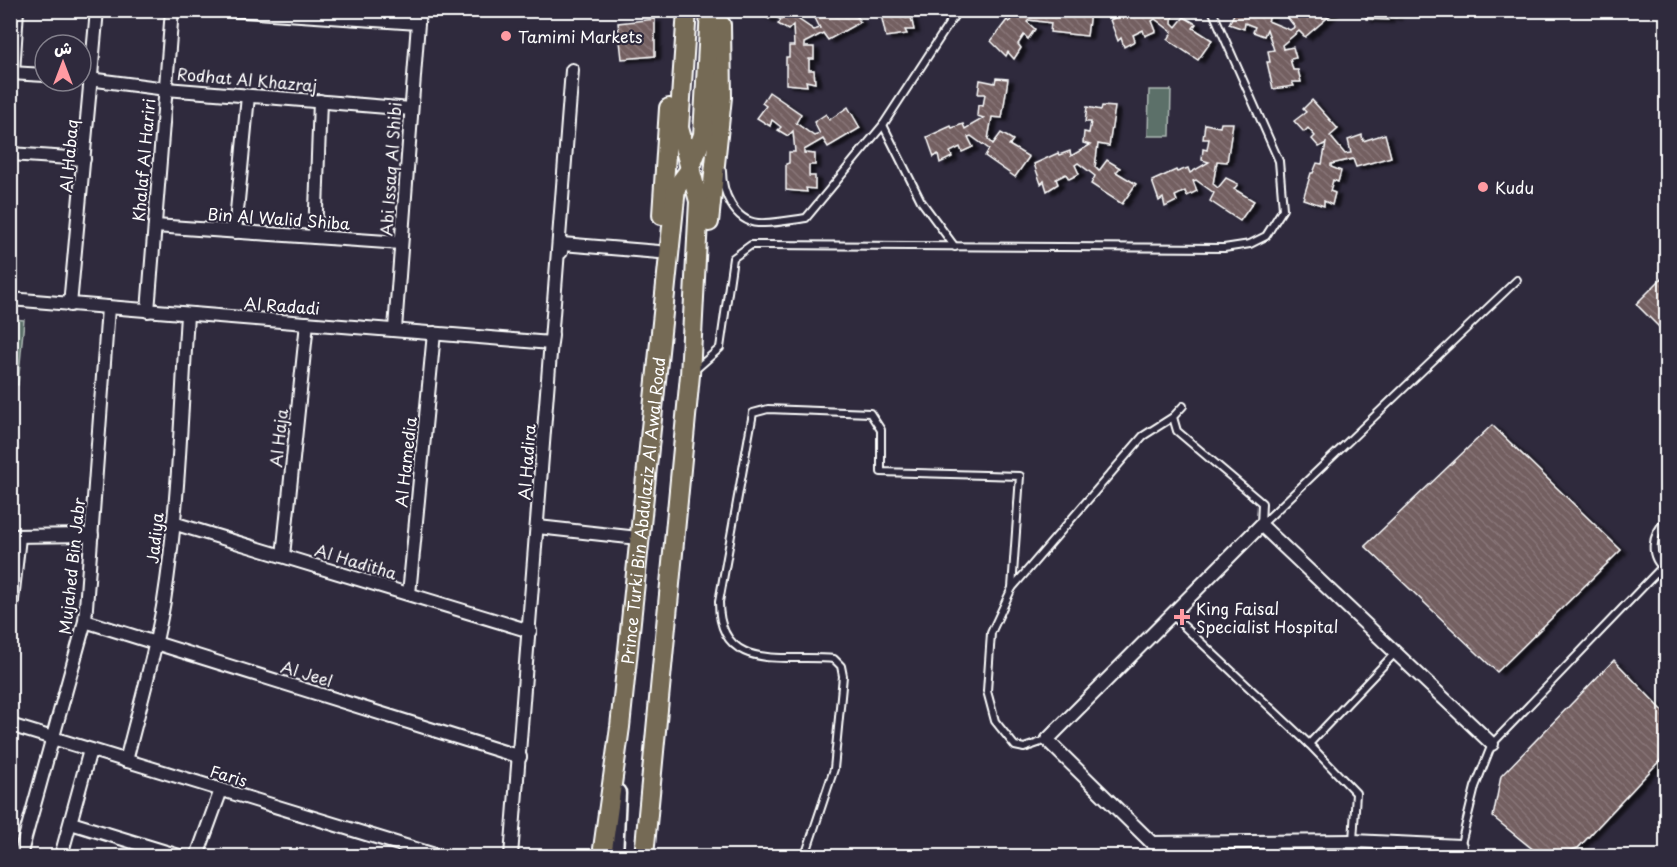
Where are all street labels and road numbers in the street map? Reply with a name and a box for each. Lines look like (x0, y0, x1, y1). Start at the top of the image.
street label: Rodhat Al Khazraj (176, 61, 318, 97)
street label: Khalaf Al Hariri (126, 97, 160, 223)
street label: Abi Issaq Al Shibi (373, 101, 407, 237)
street label: Al Habaq (53, 118, 83, 194)
street label: Bin Al Walid Shiba (207, 201, 351, 235)
street label: Al Radadi (243, 290, 321, 320)
street label: Prince Turki Bin Abdulaziz Al Awal Road (615, 356, 670, 665)
street label: Al Haja (263, 408, 293, 468)
street label: Al Hamedia (388, 416, 422, 508)
street label: Al Hadira (511, 423, 541, 501)
street label: Mujahed Bin Jabr (52, 496, 90, 636)
street label: Jadiya (139, 511, 169, 565)
street label: Al Haditha (312, 537, 400, 585)
street label: Al Jeel (278, 654, 336, 692)
street label: Faris (207, 758, 251, 792)

